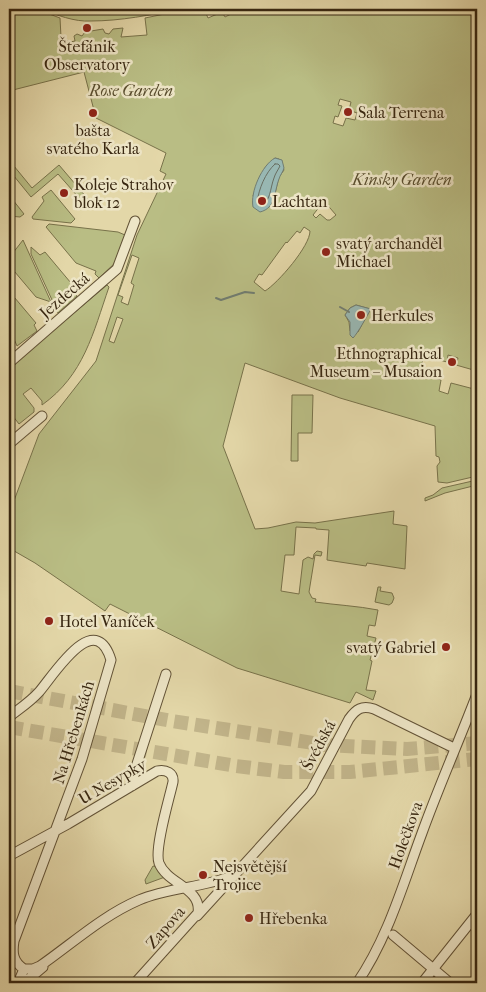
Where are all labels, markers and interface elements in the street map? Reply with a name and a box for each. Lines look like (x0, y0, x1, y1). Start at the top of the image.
marker: Štefánik Observatory (81, 22, 93, 34)
place label: Štefánik Observatory (44, 36, 130, 74)
park label: Rose Garden (88, 81, 173, 100)
place label: Sala Terrena (358, 103, 445, 122)
marker: Sala Terrena (342, 106, 354, 118)
marker: bašta svatého Karla (87, 107, 99, 119)
place label: bašta svatého Karla (47, 121, 140, 158)
park label: Kinsky Garden (351, 170, 452, 189)
place label: Koleje Strahov blok 12 (73, 175, 175, 212)
marker: Koleje Strahov blok 12 (58, 187, 70, 199)
place label: Lachtan (272, 192, 328, 211)
marker: Lachtan (256, 195, 268, 207)
place label: svatý archanděl Michael (336, 234, 443, 271)
marker: svatý archanděl Michael (320, 246, 332, 258)
street label: Jezdecká (34, 268, 94, 324)
place label: Herkules (371, 306, 434, 325)
marker: Herkules (355, 309, 367, 321)
place label: Ethnographical Museum – Musaion (310, 344, 443, 381)
marker: Ethnographical Museum – Musaion (446, 356, 458, 368)
place label: Hotel Vaníček (59, 612, 156, 631)
marker: Hotel Vaníček (43, 615, 55, 627)
place label: svatý Gabriel (346, 638, 437, 657)
marker: svatý Gabriel (440, 641, 452, 653)
street label: Na Hřebenkách (49, 678, 98, 786)
street label: Švédská (297, 716, 340, 773)
street label: U Nesypky (75, 754, 150, 808)
street label: Holečkova (384, 798, 427, 872)
place label: Nejsvětější Trojice (213, 857, 287, 894)
marker: Nejsvětější Trojice (197, 869, 209, 881)
street label: Zapova (142, 902, 189, 952)
place label: Hřebenka (259, 909, 328, 928)
marker: Hřebenka (243, 912, 255, 924)

